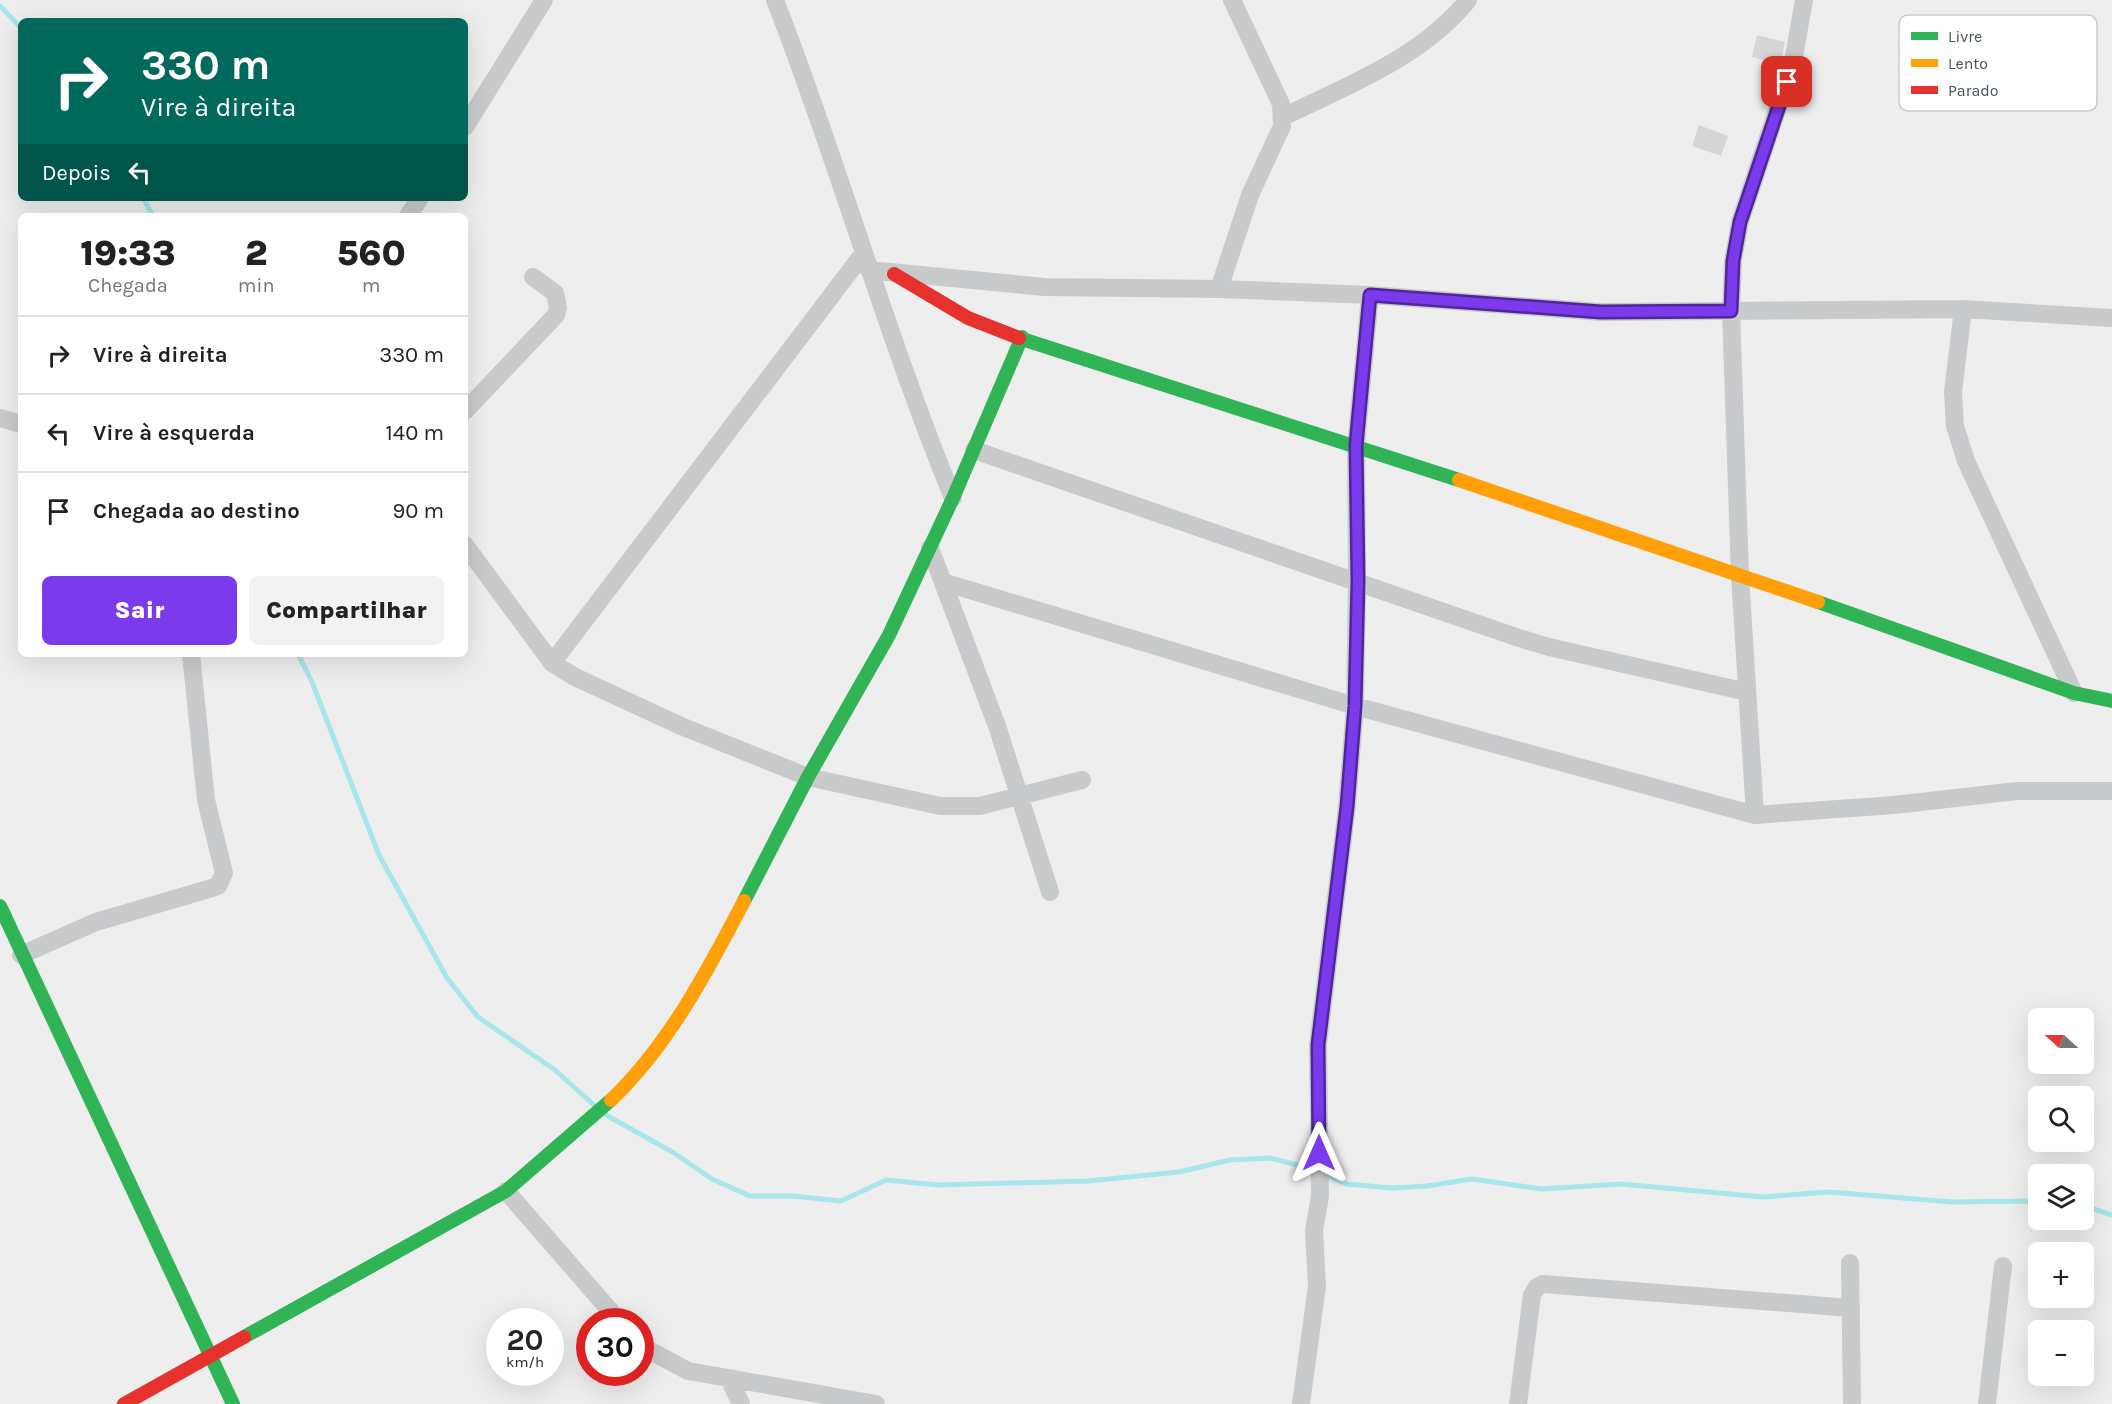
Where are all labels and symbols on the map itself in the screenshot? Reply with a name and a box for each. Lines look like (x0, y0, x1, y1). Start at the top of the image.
legend (1899, 15, 2097, 111)
text: Livre (1948, 27, 1982, 46)
text: Lento (1948, 54, 1988, 73)
pin (1761, 56, 1812, 107)
text: Parado (1948, 81, 1998, 100)
north arrow (2028, 1008, 2094, 1074)
position arrow (1287, 1121, 1351, 1185)
speed limit sign: 30 (576, 1308, 654, 1386)

